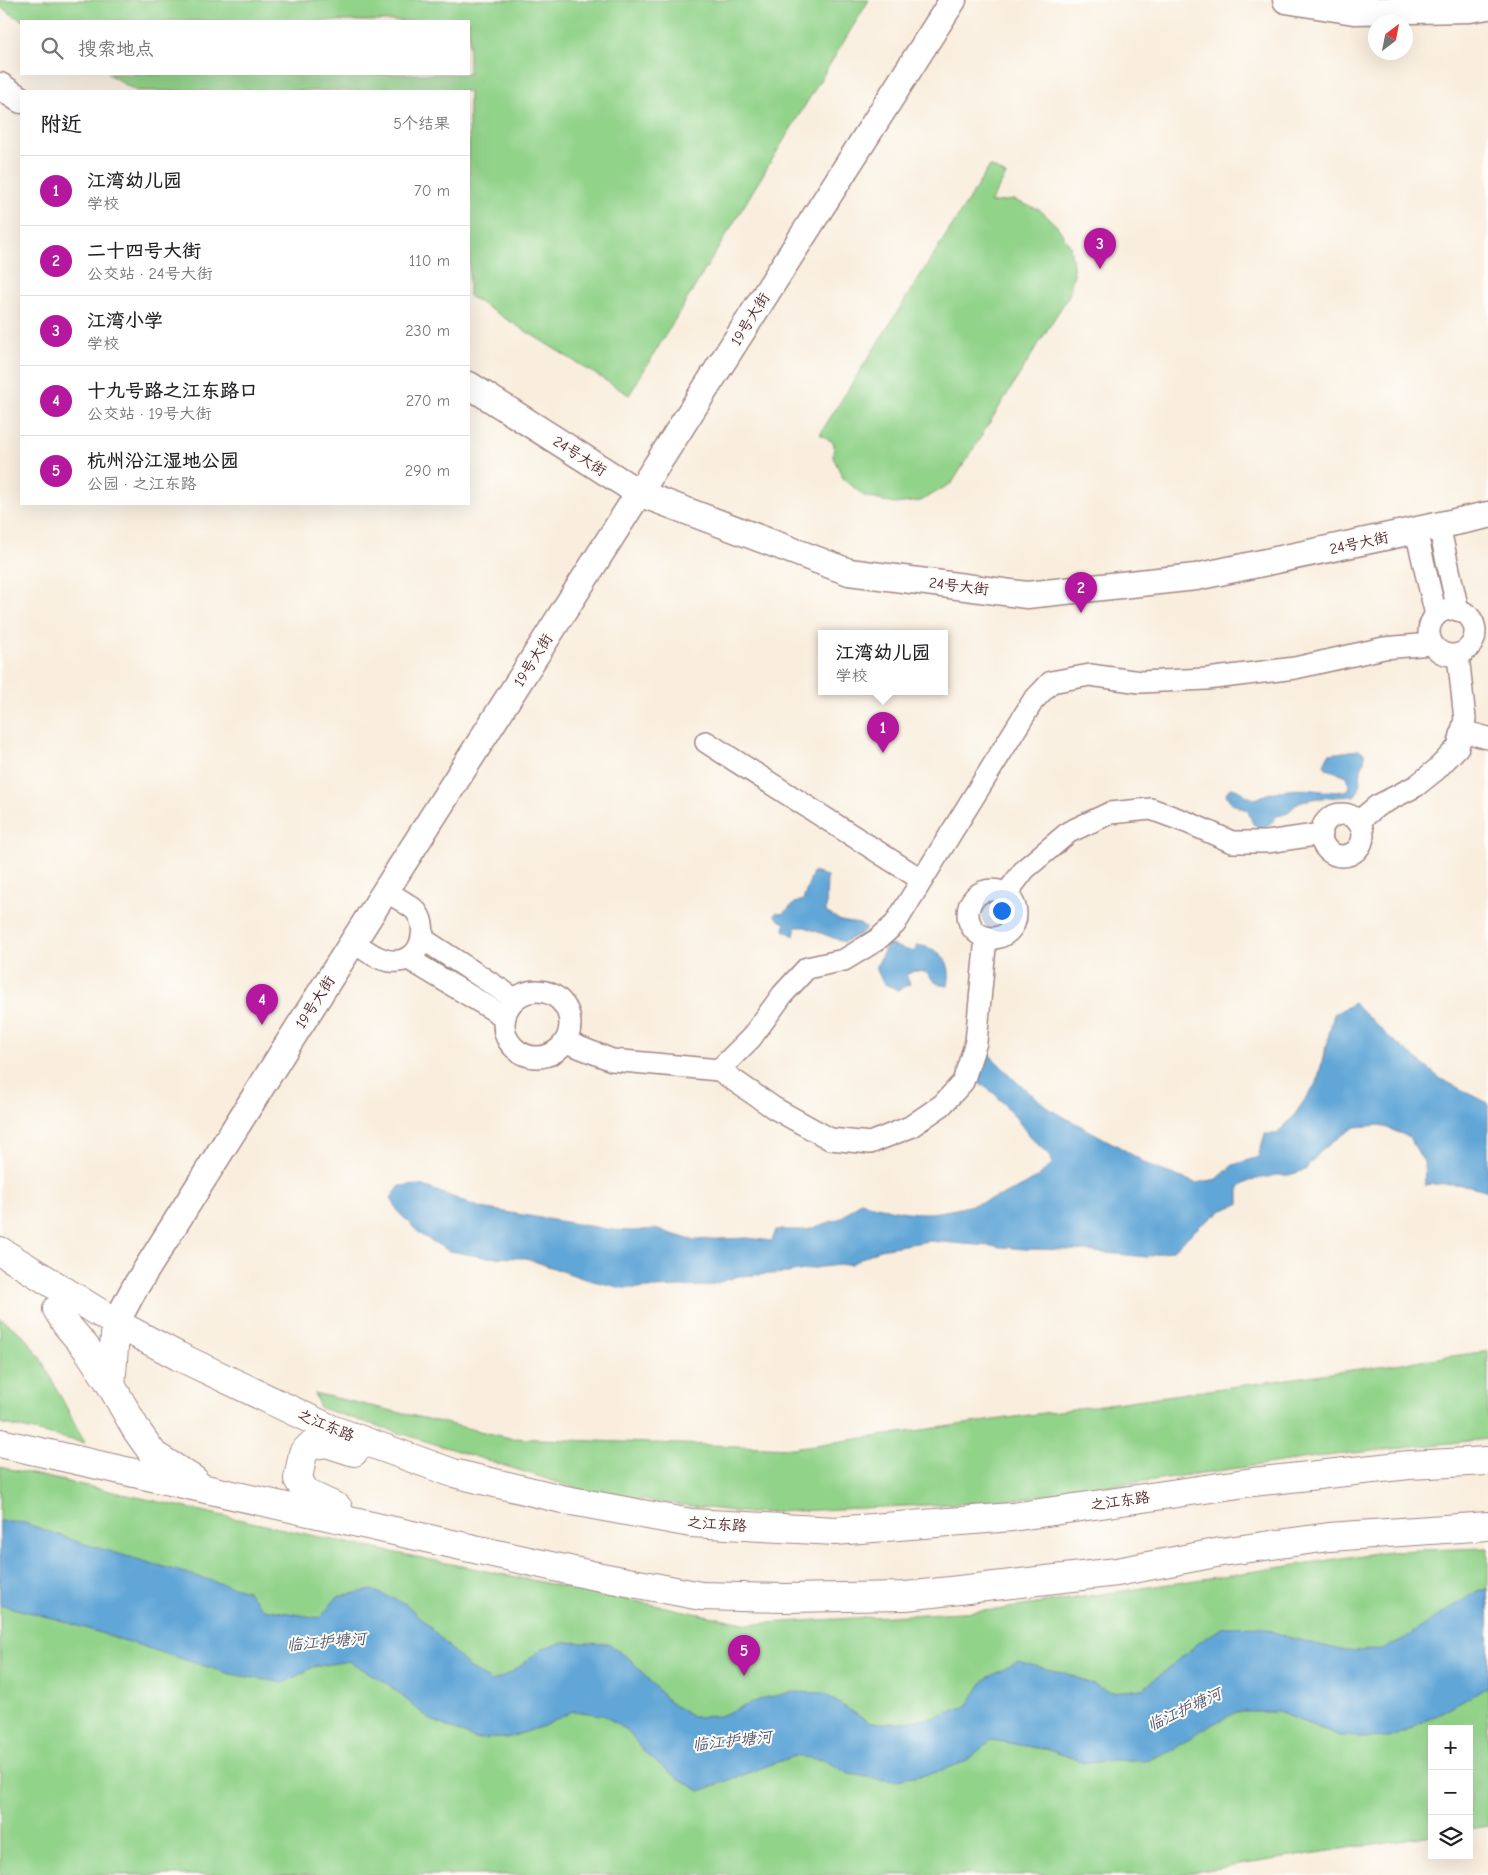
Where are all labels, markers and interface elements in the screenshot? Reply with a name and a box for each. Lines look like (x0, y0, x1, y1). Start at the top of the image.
north arrow (1368, 15, 1413, 60)
search box (20, 20, 470, 75)
icon: search (38, 34, 66, 62)
text: 搜索地点 (78, 38, 154, 60)
text: 附近 (40, 112, 82, 136)
text: 5个结果 (393, 115, 450, 133)
text: 江湾幼儿园 (87, 170, 182, 192)
text: 1 (53, 182, 59, 200)
text: 70 m (414, 182, 450, 200)
text: 学校 (87, 195, 119, 213)
pin: 3 (1084, 228, 1116, 269)
text: 二十四号大街 (87, 240, 201, 262)
text: 2 (52, 252, 60, 270)
text: 110 m (409, 252, 450, 270)
text: 公交站 · 24号大街 (87, 265, 213, 283)
street label: 19号大街 (727, 289, 773, 349)
text: 江湾小学 (87, 310, 163, 332)
text: 3 (52, 322, 60, 340)
text: 230 m (405, 322, 450, 340)
text: 学校 (87, 335, 119, 353)
text: 十九号路之江东路口 (87, 380, 258, 402)
text: 4 (52, 392, 60, 410)
text: 270 m (406, 392, 450, 410)
text: 公交站 · 19号大街 (87, 405, 211, 423)
street label: 24号大街 (550, 432, 610, 480)
text: 杭州沿江湿地公园 (87, 450, 239, 472)
text: 5 (52, 462, 60, 480)
text: 290 m (405, 462, 450, 480)
text: 公园 · 之江东路 (87, 475, 197, 493)
street label: 24号大街 (1328, 528, 1390, 558)
pin: 2 (1065, 572, 1097, 613)
street label: 24号大街 (928, 573, 990, 599)
street label: 19号大街 (510, 630, 556, 690)
popup (818, 630, 948, 695)
text: 江湾幼儿园 (835, 642, 931, 664)
text: 学校 (835, 667, 868, 685)
pin: 1 (867, 712, 899, 753)
your location (989, 898, 1015, 924)
street label: 19号大街 (291, 972, 339, 1032)
pin: 4 (246, 984, 278, 1025)
street label: 之江东路 (295, 1405, 357, 1445)
street label: 之江东路 (1089, 1488, 1151, 1514)
street label: 之江东路 (686, 1513, 748, 1535)
water label: 临江护塘河 (285, 1629, 370, 1654)
pin: 5 (728, 1635, 760, 1676)
water label: 临江护塘河 (1144, 1684, 1227, 1735)
map controls (1428, 1725, 1473, 1860)
button: + (1428, 1725, 1473, 1770)
water label: 临江护塘河 (691, 1728, 776, 1754)
button: − (1428, 1770, 1473, 1815)
button: layers (1428, 1815, 1473, 1860)

